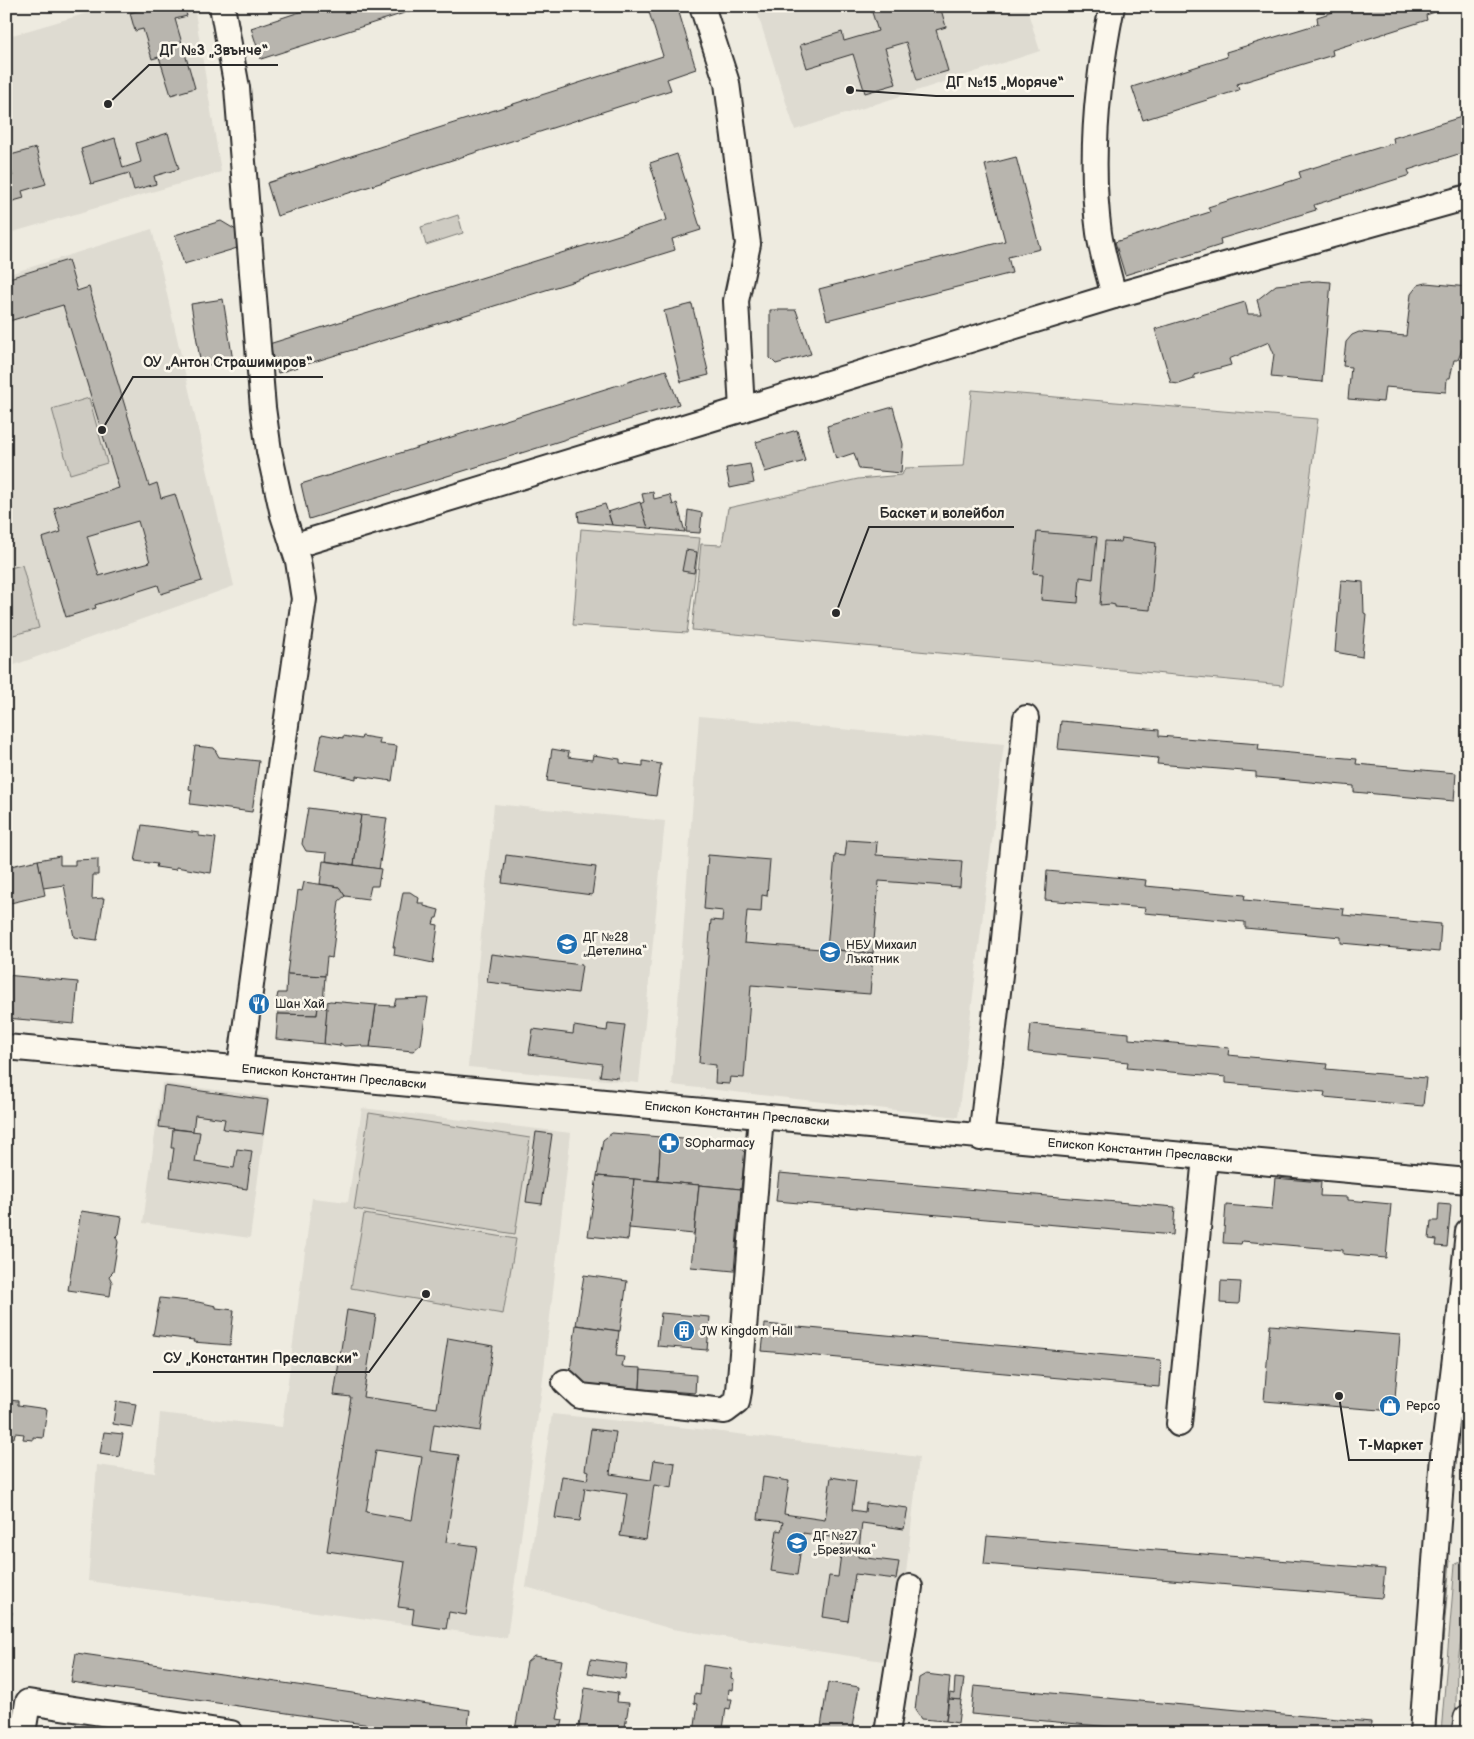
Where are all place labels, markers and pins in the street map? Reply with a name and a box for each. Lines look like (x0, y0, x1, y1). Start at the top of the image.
callout: ДГ №3 „Звънче“ (149, 36, 278, 65)
callout: ДГ №15 „Моряче“ (936, 67, 1074, 96)
callout: ОУ „Антон Страшимиров“ (133, 348, 323, 377)
callout: Баскет и волейбол (869, 498, 1014, 527)
place label: ДГ №28 „Детелина“ (583, 930, 647, 959)
school or university icon: ДГ №28 „Детелина“ (555, 932, 579, 956)
place label: НБУ Михаил Лъкатник (845, 938, 917, 967)
school or university icon: НБУ Михаил Лъкатник (818, 940, 842, 964)
restaurant icon: Шан Хай (247, 992, 271, 1016)
place label: Шан Хай (275, 997, 325, 1012)
pharmacy icon: SOpharmacy (657, 1131, 681, 1155)
place label: SOpharmacy (685, 1136, 755, 1151)
building icon: JW Kingdom Hall (672, 1319, 696, 1343)
place label: JW Kingdom Hall (700, 1324, 793, 1339)
callout: СУ „Константин Преславски“ (153, 1343, 369, 1372)
shop icon: Pepco (1378, 1394, 1402, 1418)
place label: Pepco (1406, 1399, 1441, 1414)
callout: Т-Маркет (1349, 1431, 1433, 1460)
place label: ДГ №27 „Брезичка“ (813, 1529, 876, 1558)
school or university icon: ДГ №27 „Брезичка“ (785, 1531, 809, 1555)

